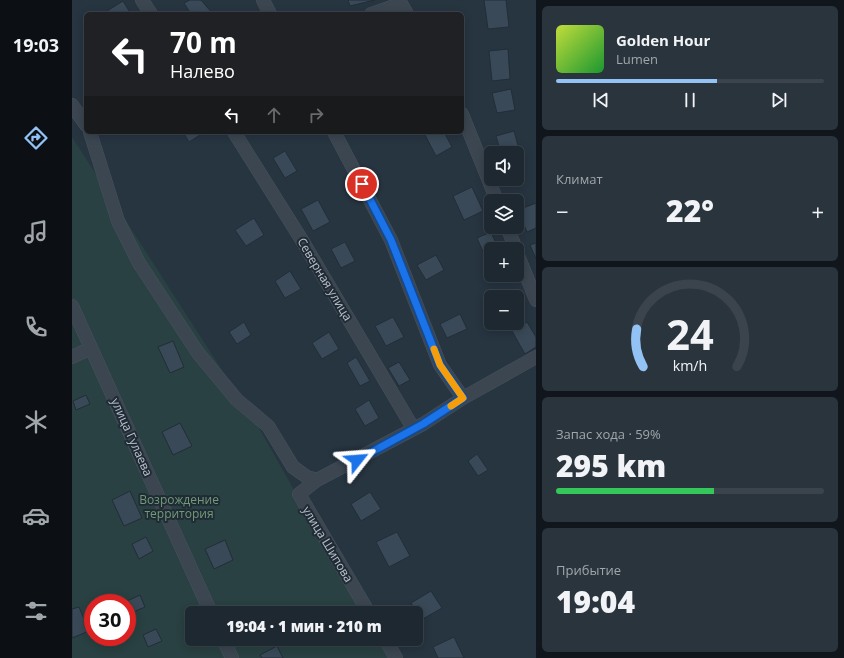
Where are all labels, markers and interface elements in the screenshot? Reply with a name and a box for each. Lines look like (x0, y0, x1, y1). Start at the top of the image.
text: 70 m (170, 23, 237, 61)
icon: left (104, 28, 156, 80)
text: Golden Hour (616, 30, 710, 50)
text: 19:03 (13, 33, 59, 57)
text: Lumen (616, 50, 658, 68)
text: Налево (170, 59, 235, 83)
icon: previous (590, 89, 612, 111)
icon: pause (679, 89, 701, 111)
icon: next (768, 89, 790, 111)
icon: left (221, 104, 243, 126)
icon: ahead (263, 104, 285, 126)
icon: right (305, 104, 327, 126)
icon: directions (22, 124, 50, 152)
map controls (484, 146, 524, 330)
button: sound (484, 146, 524, 186)
pin (345, 167, 379, 201)
text: Климат (556, 170, 603, 188)
icon: arrive (351, 173, 373, 195)
text: 22° (666, 190, 714, 231)
button: layers (484, 194, 524, 234)
text: − (556, 196, 569, 226)
text: + (811, 196, 824, 226)
icon: music (22, 218, 50, 246)
street label: Северная улица (294, 234, 356, 324)
button: + (484, 242, 524, 282)
button: − (484, 290, 524, 330)
text: 24 (666, 306, 714, 362)
icon: phone (22, 313, 50, 341)
text: km/h (673, 356, 707, 375)
street label: улица Гулаева (107, 395, 157, 479)
icon: climate (22, 408, 50, 436)
text: Запас хода · 59% (556, 425, 661, 443)
position arrow (336, 439, 378, 481)
text: 295 km (556, 445, 666, 486)
park label: Возрождение территория (139, 491, 219, 522)
icon: car (22, 502, 50, 530)
street label: улица Шипова (299, 503, 357, 585)
text: Прибытие (556, 561, 621, 579)
text: 19:04 (556, 581, 635, 622)
speed limit sign: 30 (84, 594, 136, 646)
icon: filters (22, 597, 50, 625)
text: 19:04 · 1 мин · 210 m (226, 616, 382, 636)

